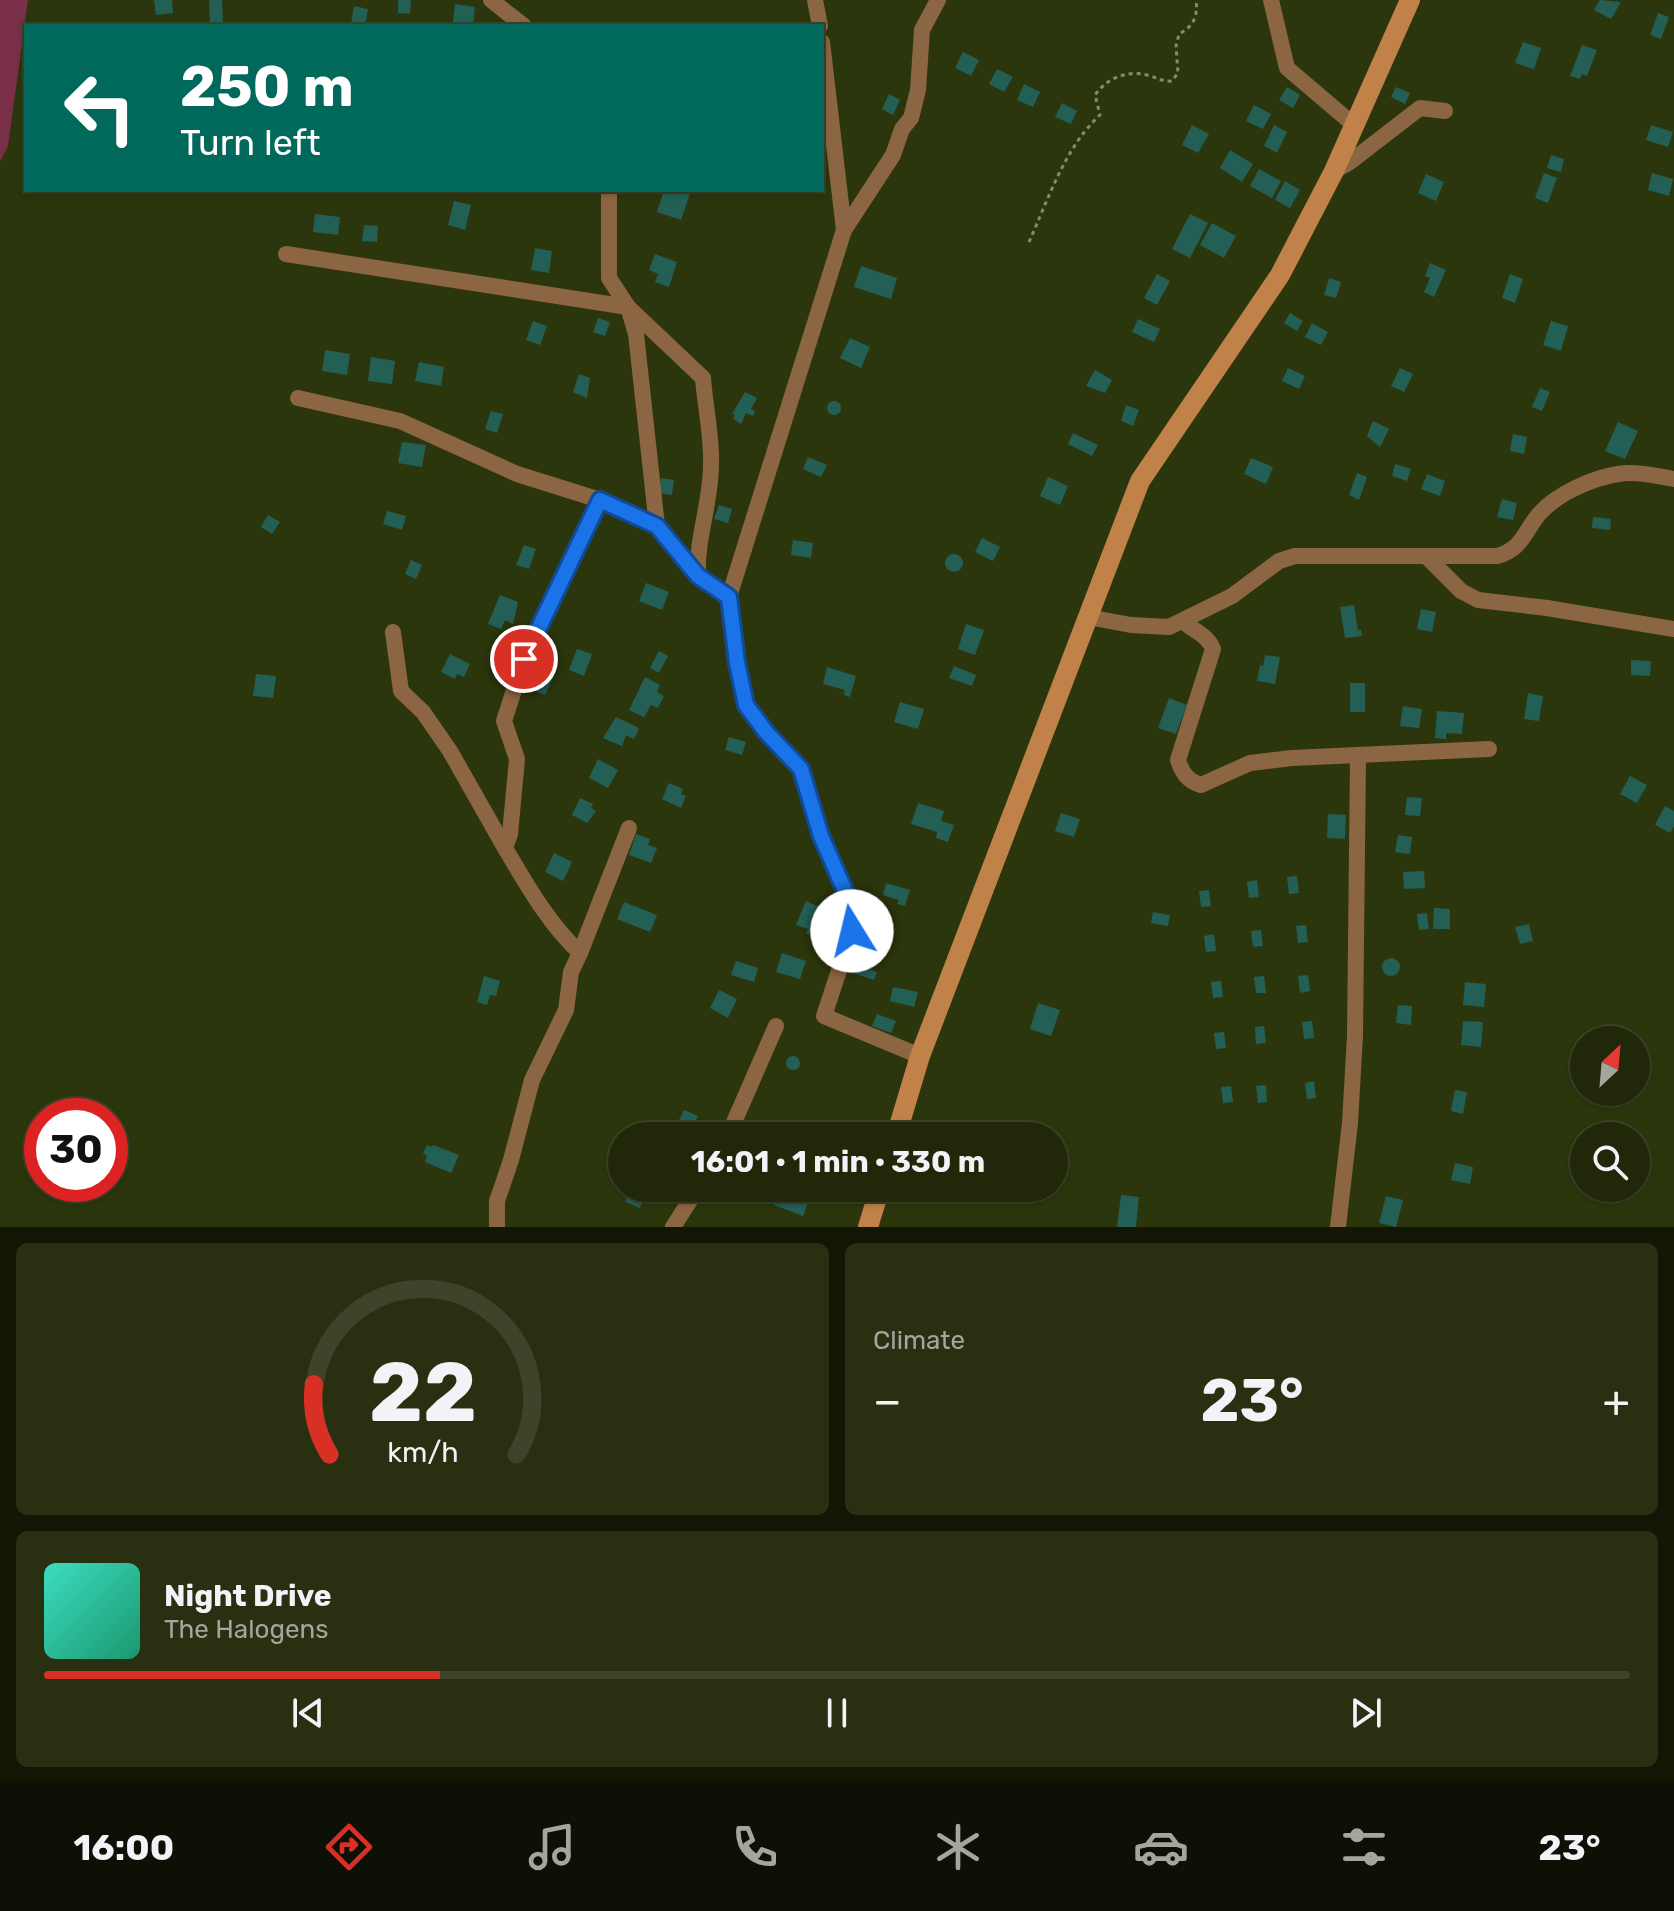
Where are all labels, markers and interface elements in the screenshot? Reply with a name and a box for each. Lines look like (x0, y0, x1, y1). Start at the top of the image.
text: 250 m (180, 54, 354, 120)
icon: left (48, 56, 152, 160)
text: Turn left (180, 121, 321, 164)
pin (490, 625, 558, 693)
icon: arrive (502, 637, 546, 681)
position arrow (810, 889, 894, 973)
north arrow (1570, 1026, 1650, 1106)
map controls (1570, 1026, 1650, 1202)
speed limit sign: 30 (24, 1098, 128, 1202)
button: search (1570, 1122, 1650, 1202)
text: 16:01 · 1 min · 330 m (691, 1144, 985, 1180)
text: Climate (873, 1325, 965, 1356)
text: 22 (368, 1343, 477, 1442)
text: 23° (1200, 1365, 1304, 1436)
text: − (873, 1375, 902, 1427)
text: + (1603, 1375, 1630, 1427)
text: km/h (387, 1435, 458, 1469)
text: Night Drive (164, 1578, 332, 1614)
text: The Halogens (164, 1614, 329, 1645)
icon: previous (286, 1691, 330, 1735)
icon: pause (815, 1691, 859, 1735)
icon: next (1344, 1691, 1388, 1735)
icon: directions (321, 1819, 377, 1875)
icon: music (524, 1819, 580, 1875)
icon: phone (727, 1819, 783, 1875)
icon: climate (930, 1819, 986, 1875)
icon: car (1133, 1819, 1189, 1875)
icon: filters (1336, 1819, 1392, 1875)
text: 16:00 (73, 1826, 174, 1869)
text: 23° (1539, 1826, 1601, 1869)

